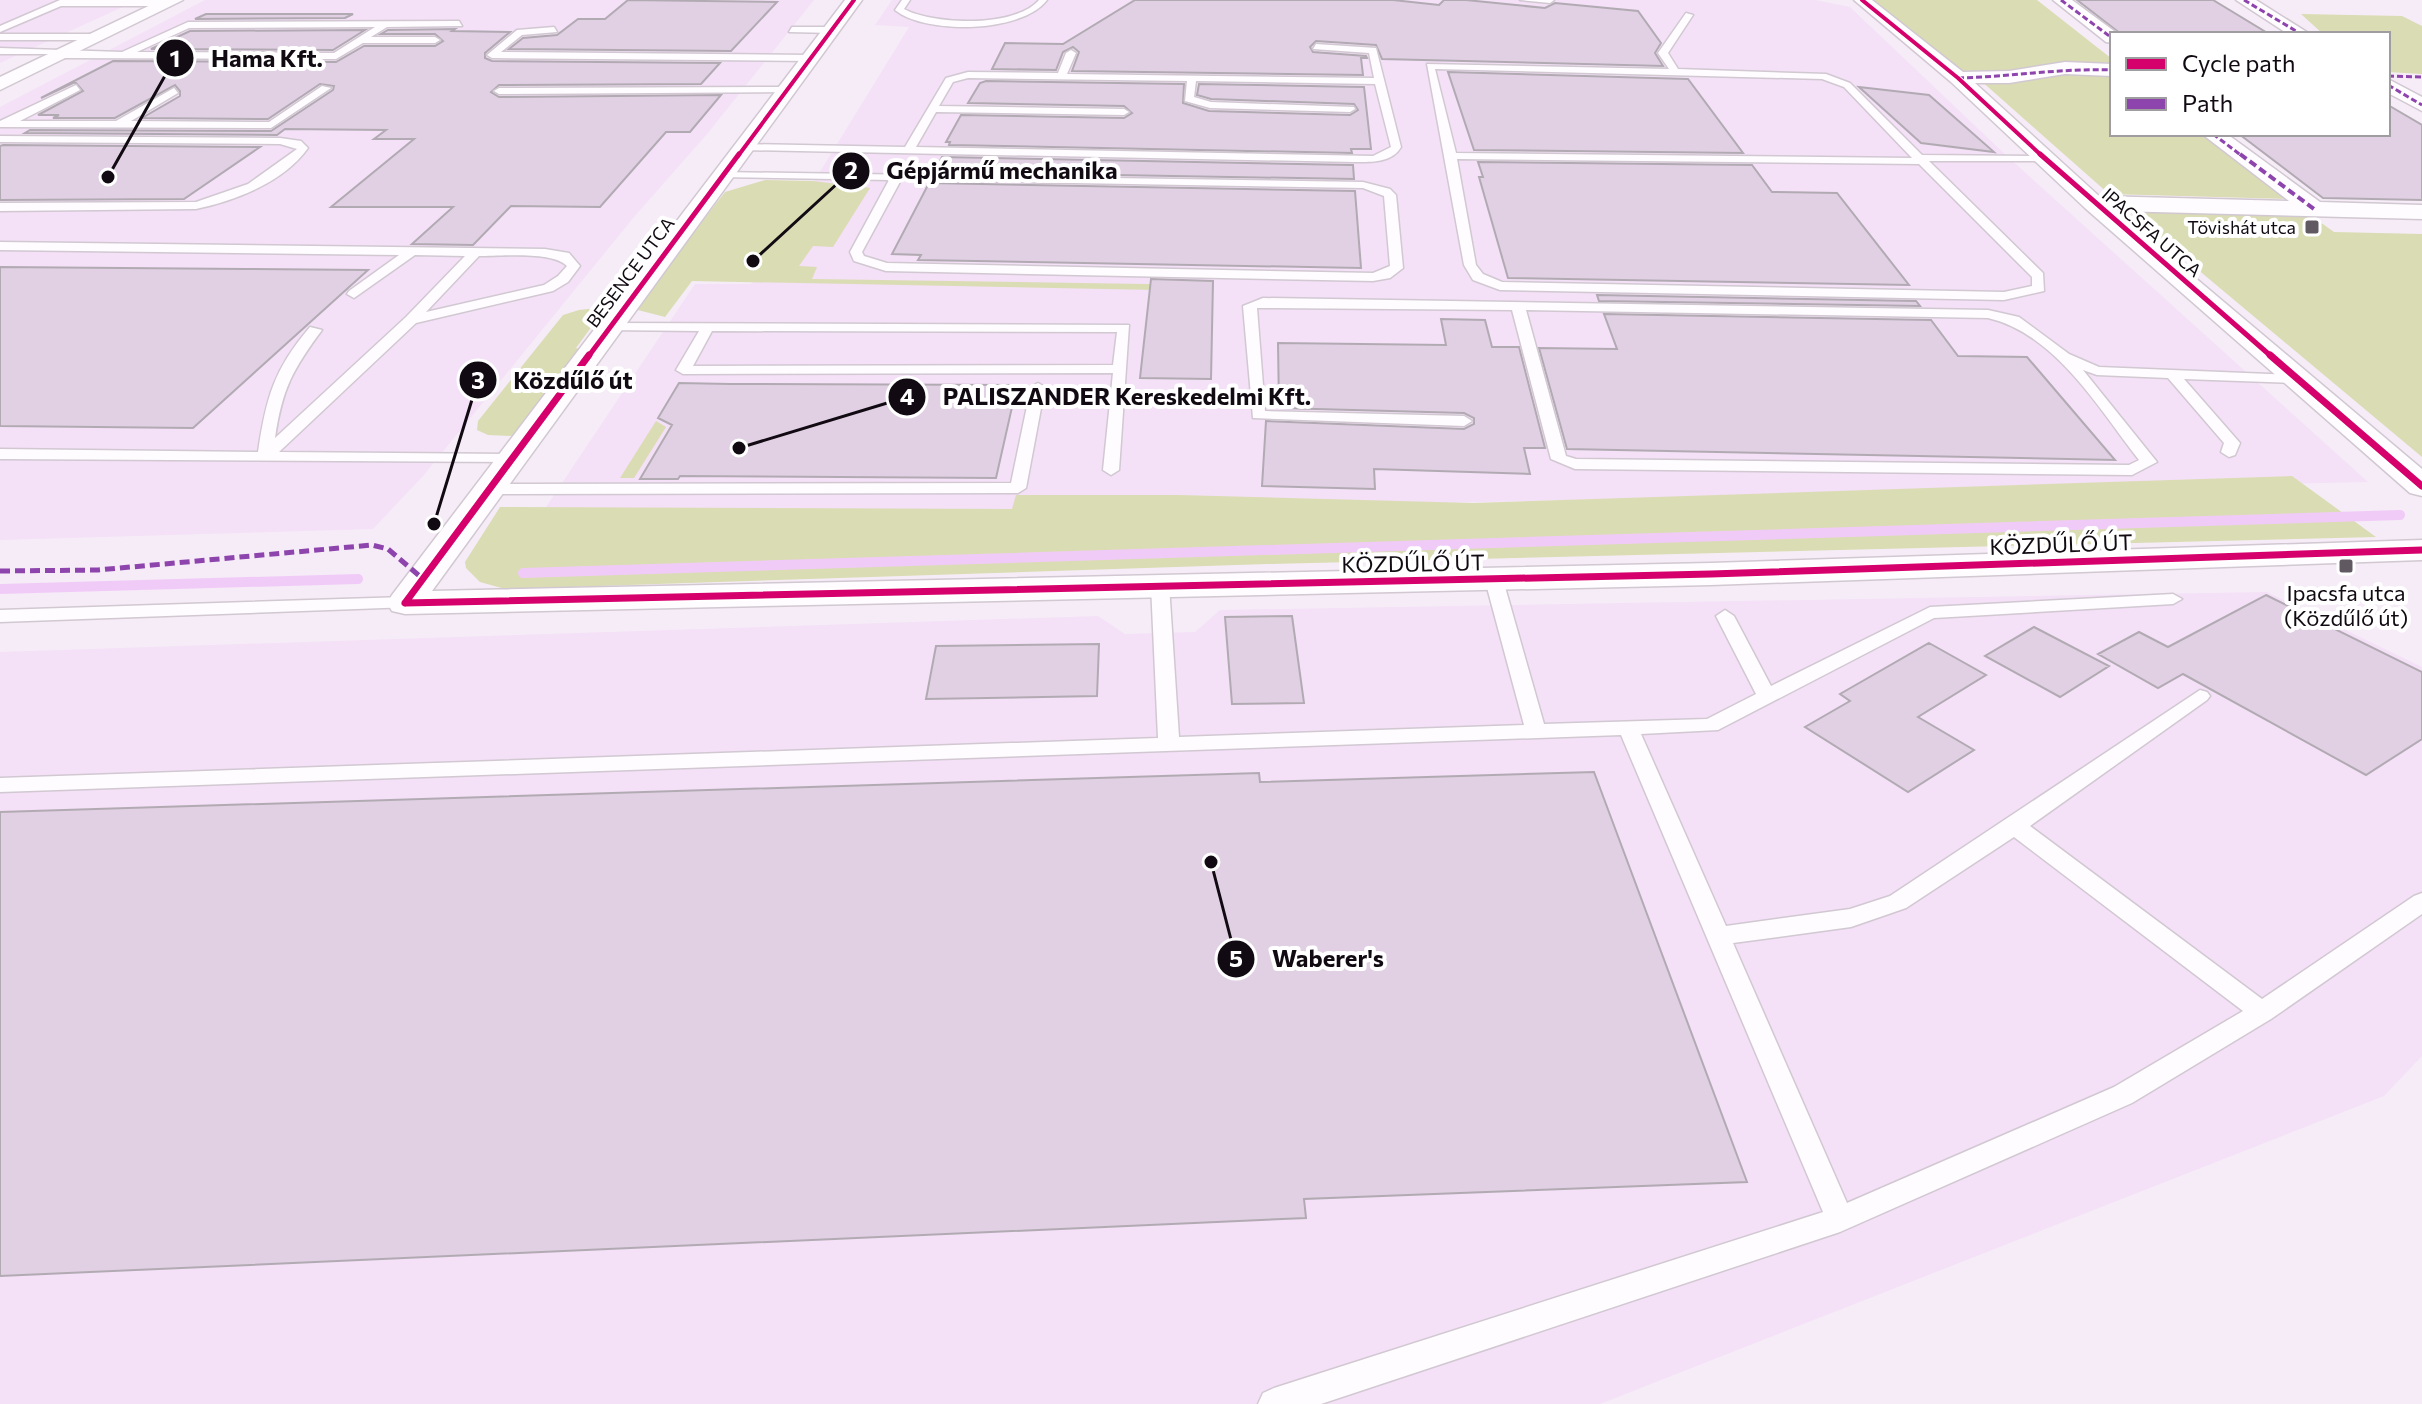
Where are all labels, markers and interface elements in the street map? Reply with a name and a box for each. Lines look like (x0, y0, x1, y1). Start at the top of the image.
legend (2110, 32, 2390, 136)
callout: Hama Kft. (155, 34, 339, 82)
text: 1 (170, 43, 180, 72)
text: Hama Kft. (211, 43, 323, 72)
text: Cycle path (2182, 48, 2296, 77)
text: Path (2182, 88, 2233, 117)
callout: Gépjármű mechanika (831, 147, 1134, 195)
text: 2 (844, 155, 858, 184)
text: Gépjármű mechanika (886, 155, 1118, 184)
street label: IPACSFA UTCA (2098, 183, 2206, 281)
street label: BESENCE UTCA (581, 212, 679, 332)
place label: Tövishát utca (2187, 216, 2296, 238)
marker: Tövishát utca (2303, 218, 2321, 236)
callout: Közdűlő út (458, 356, 649, 404)
text: 3 (471, 365, 485, 394)
text: Közdűlő út (513, 365, 633, 394)
callout: PALISZANDER Kereskedelmi Kft. (887, 373, 1327, 421)
text: 4 (900, 381, 915, 410)
text: PALISZANDER Kereskedelmi Kft. (943, 381, 1311, 410)
street label: KÖZDŰLŐ ÚT (1989, 528, 2133, 560)
street label: KÖZDŰLŐ ÚT (1341, 548, 1485, 578)
marker: Ipacsfa utca (Közdűlő út) (2337, 557, 2355, 575)
place label: Ipacsfa utca (Közdűlő út) (2284, 579, 2408, 631)
callout: Waberer's (1216, 935, 1400, 983)
text: 5 (1229, 943, 1243, 972)
text: Waberer's (1272, 943, 1384, 972)

